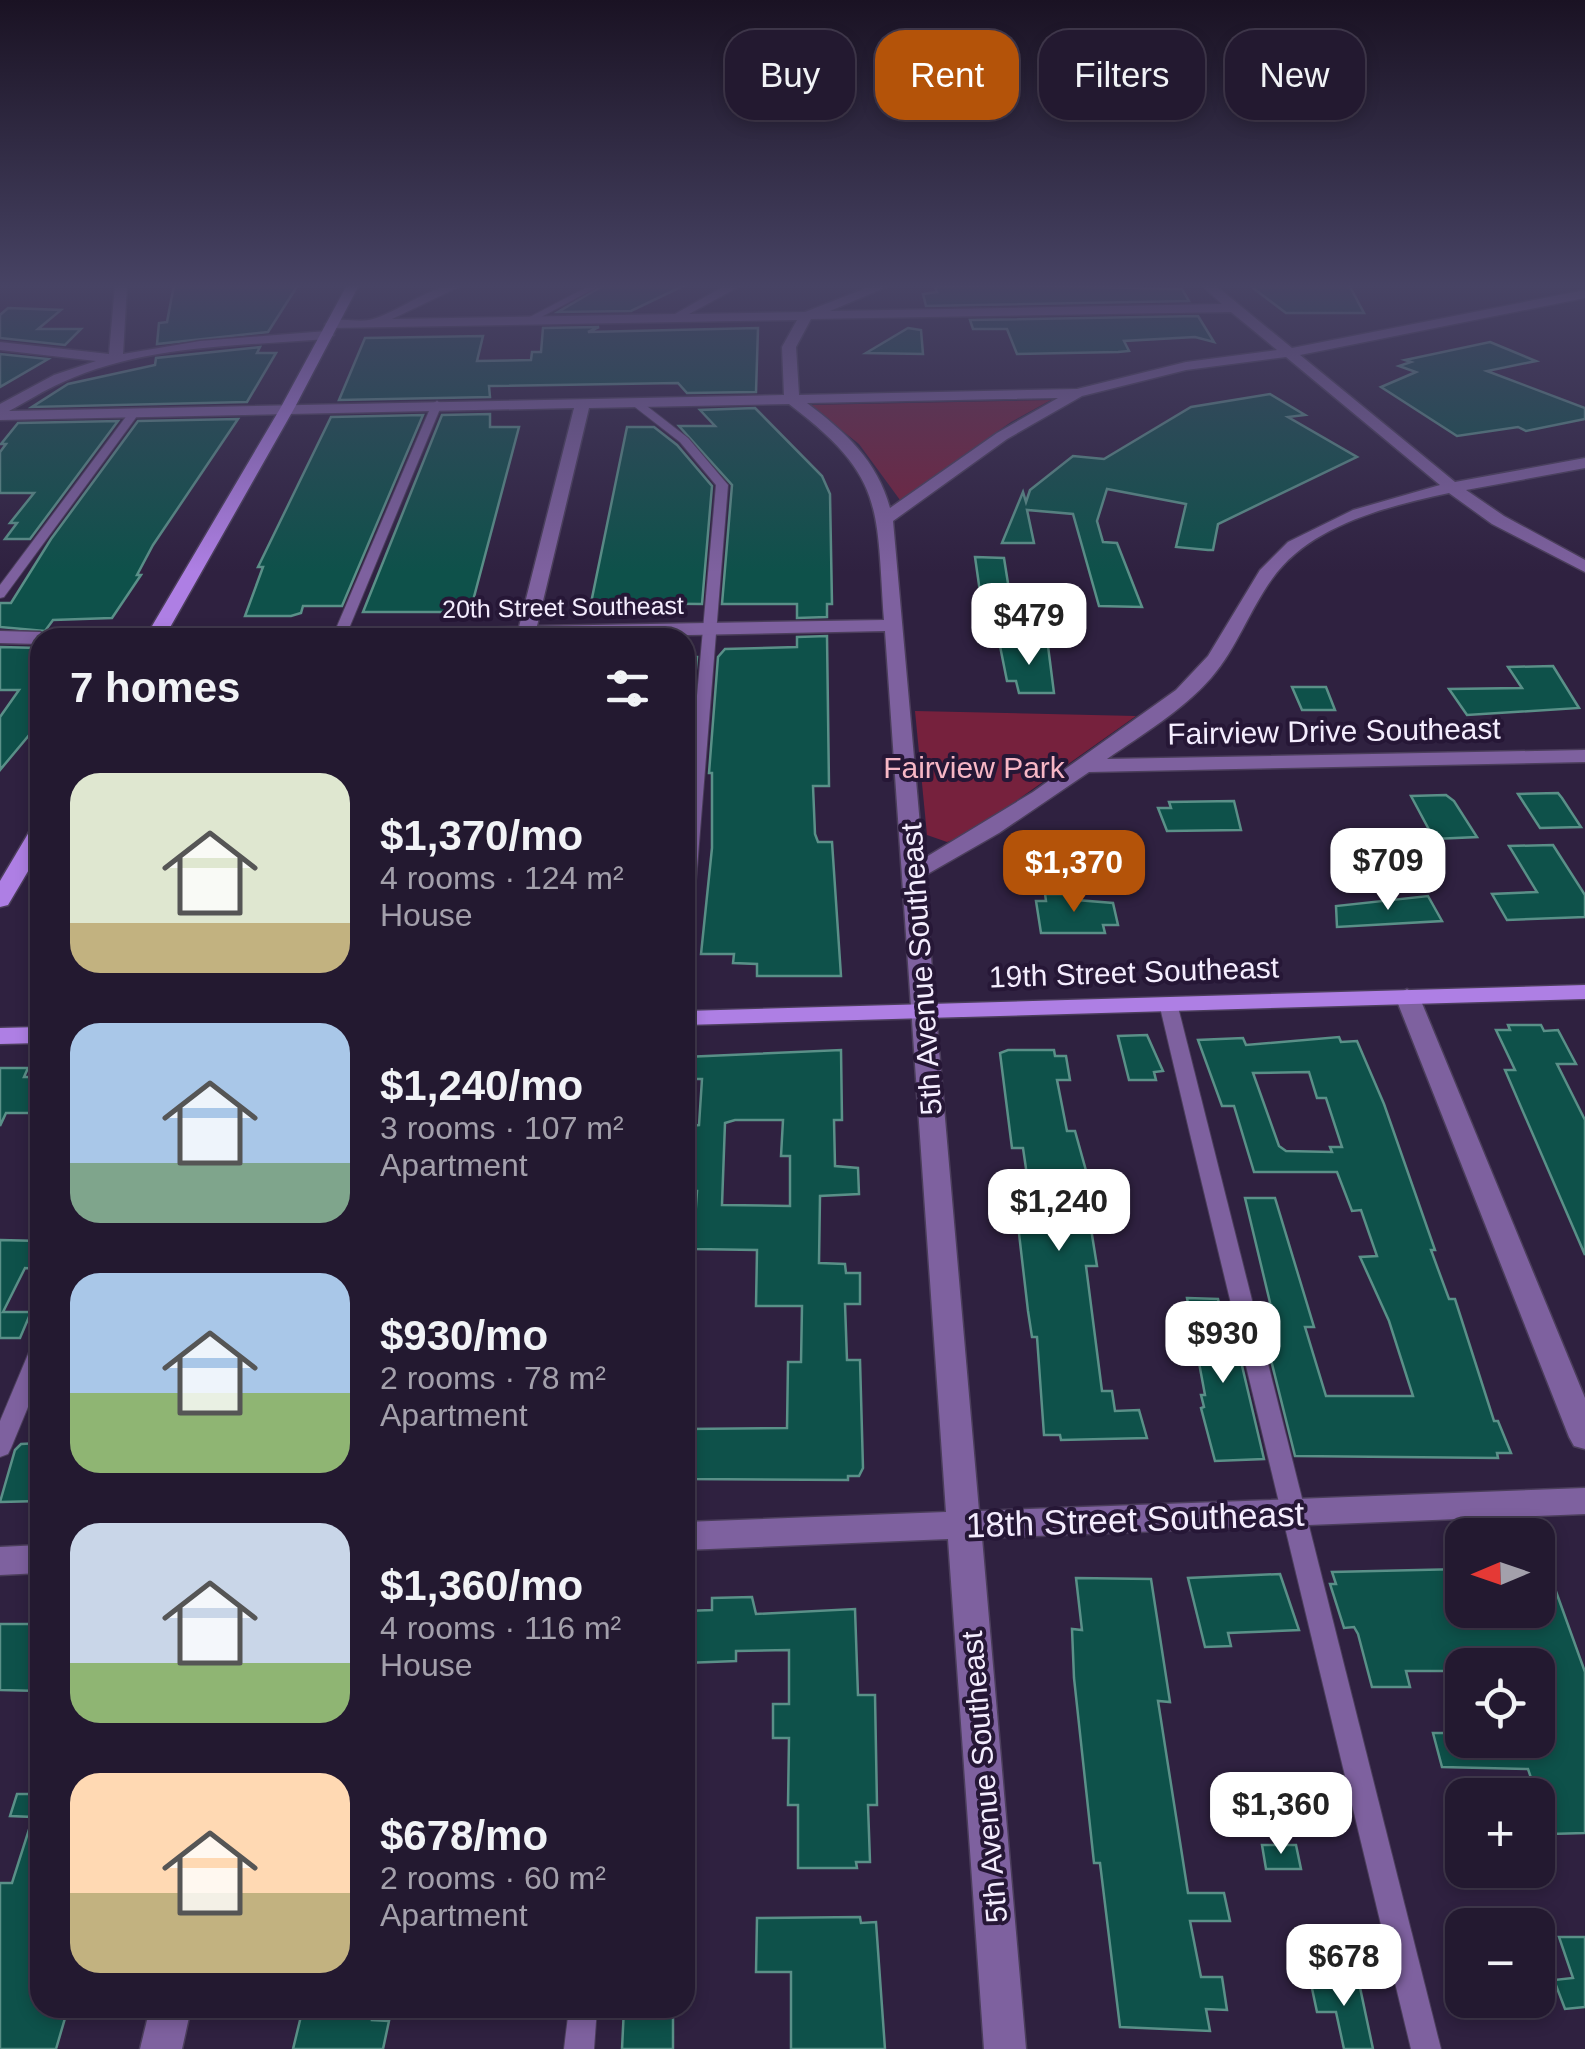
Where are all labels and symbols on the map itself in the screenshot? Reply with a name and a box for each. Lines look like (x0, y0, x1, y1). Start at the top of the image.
pin: $479 (970, 583, 1088, 668)
street label: 20th Street Southeast (442, 591, 684, 623)
street label: Fairview Drive Southeast (1167, 712, 1502, 750)
park label: Fairview Park (883, 751, 1066, 784)
street label: 5th Avenue Southeast (894, 821, 948, 1116)
pin: $709 (1329, 828, 1447, 913)
pin: $1,370 (993, 830, 1155, 915)
street label: 19th Street Southeast (988, 950, 1280, 994)
pin: $1,240 (978, 1169, 1140, 1254)
pin: $930 (1164, 1301, 1282, 1386)
street label: 18th Street Southeast (965, 1494, 1305, 1544)
north arrow (1445, 1518, 1555, 1628)
street label: 5th Avenue Southeast (955, 1629, 1013, 1924)
pin: $1,360 (1200, 1772, 1362, 1857)
pin: $678 (1285, 1924, 1403, 2009)

